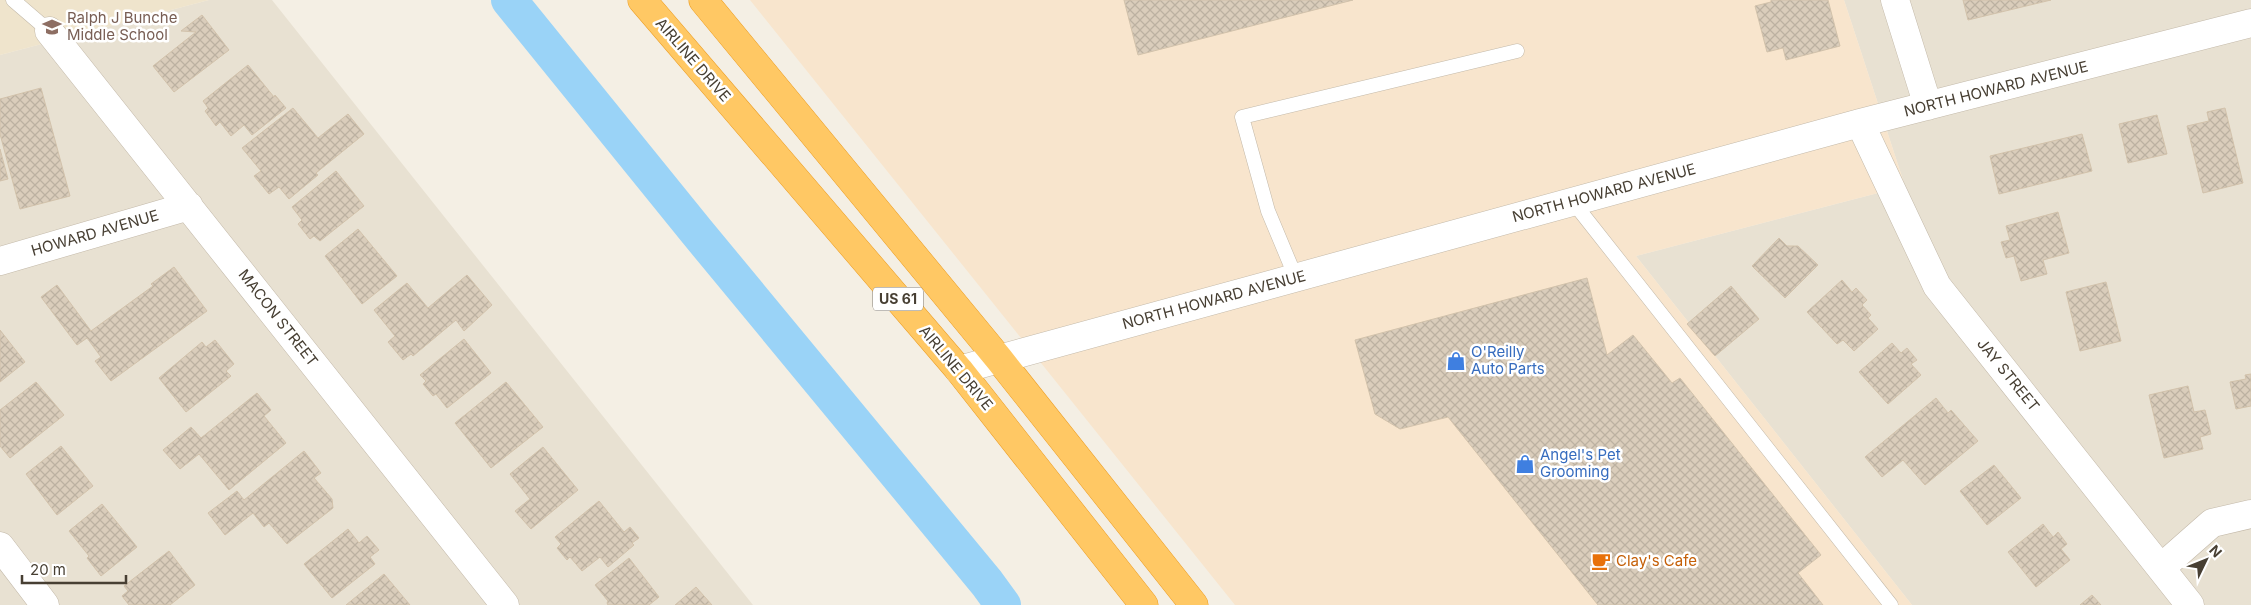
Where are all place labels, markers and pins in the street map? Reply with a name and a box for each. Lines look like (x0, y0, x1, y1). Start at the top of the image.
place label: Ralph J Bunche Middle School (67, 8, 177, 44)
school or university icon: Ralph J Bunche Middle School (41, 16, 63, 38)
place label: O'Reilly Auto Parts (1471, 342, 1545, 378)
shop icon: O'Reilly Auto Parts (1445, 350, 1467, 372)
place label: Angel's Pet Grooming (1540, 445, 1621, 481)
shop icon: Angel's Pet Grooming (1514, 453, 1536, 475)
cafe icon: Clay's Cafe (1590, 550, 1612, 572)
place label: Clay's Cafe (1616, 551, 1697, 570)

